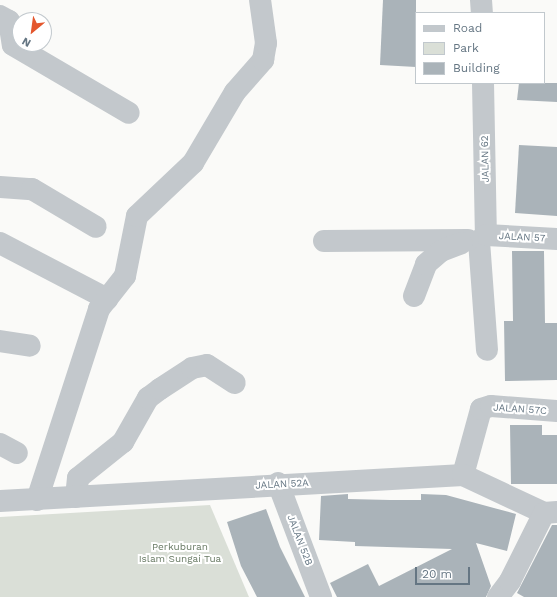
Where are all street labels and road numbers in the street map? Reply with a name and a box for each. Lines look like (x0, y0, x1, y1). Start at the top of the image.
street label: JALAN 62 (479, 135, 491, 183)
street label: JALAN 57 (498, 230, 546, 244)
street label: JALAN 57C (493, 401, 547, 417)
street label: JALAN 52A (255, 477, 309, 491)
street label: JALAN 52B (285, 513, 315, 567)

